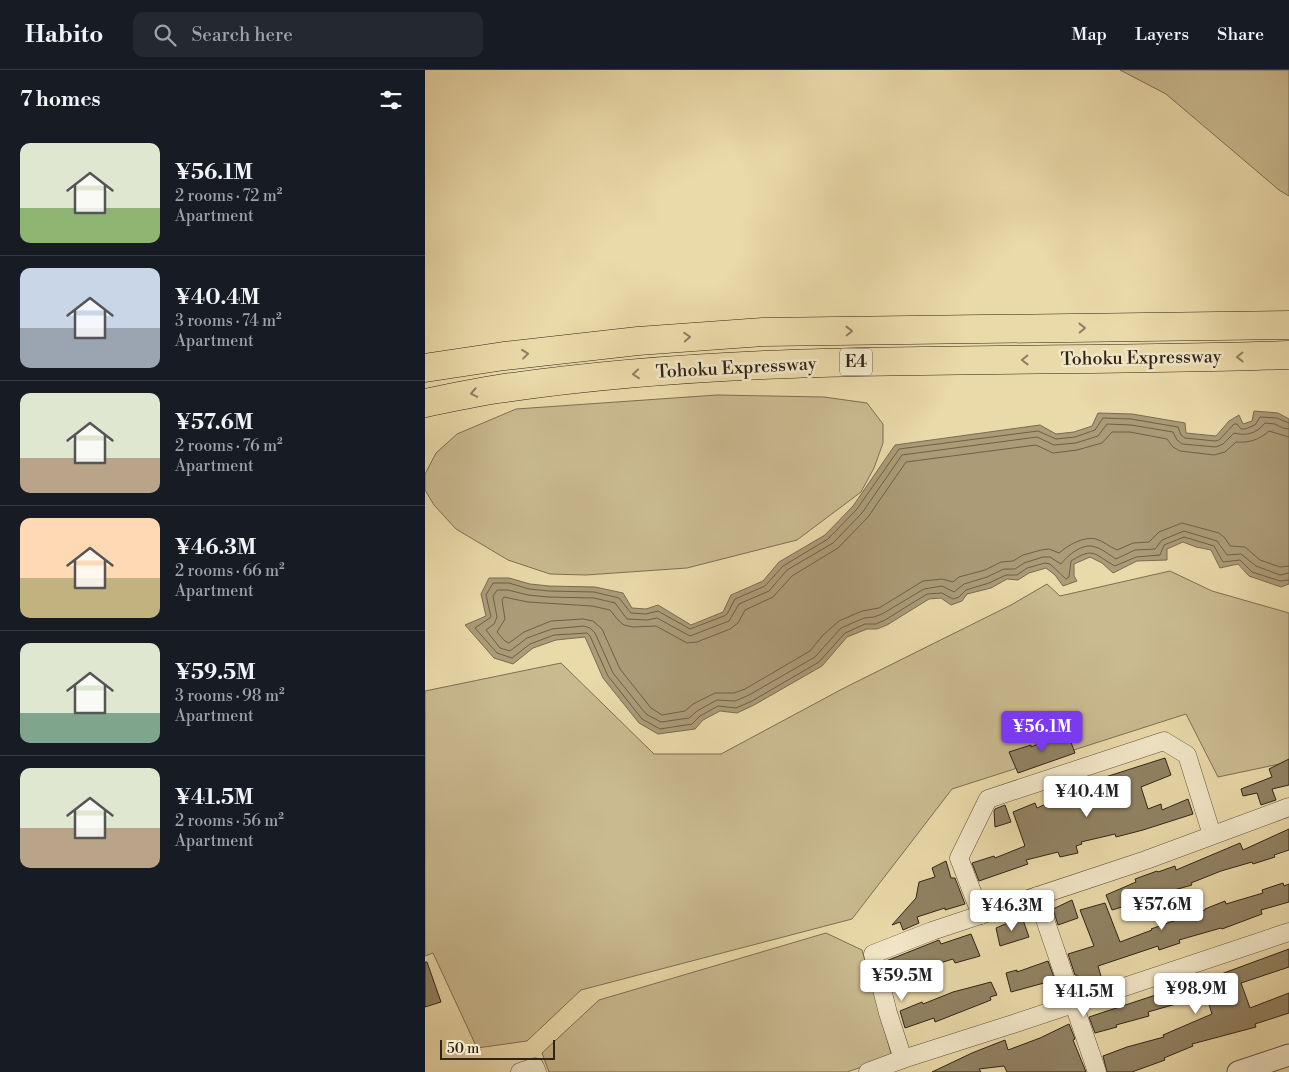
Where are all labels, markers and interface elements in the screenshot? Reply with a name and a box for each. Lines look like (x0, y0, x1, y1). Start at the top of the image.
search box (133, 12, 483, 57)
text: Habito (25, 20, 103, 50)
icon: search (151, 21, 179, 49)
text: Search here (191, 23, 293, 47)
text: Map (1072, 23, 1107, 46)
text: Layers (1135, 23, 1189, 46)
text: Share (1217, 23, 1264, 46)
icon: filters (377, 86, 405, 114)
text: 7 homes (20, 87, 101, 113)
text: ¥56.1M (175, 160, 253, 186)
icon: home (60, 163, 120, 223)
text: 2 rooms · 72 m² (175, 186, 282, 206)
text: Apartment (175, 206, 254, 226)
text: ¥40.4M (175, 285, 260, 311)
icon: home (60, 288, 120, 348)
text: 3 rooms · 74 m² (175, 311, 282, 331)
one-way arrow (1078, 323, 1086, 333)
one-way arrow (846, 326, 853, 336)
text: Apartment (175, 331, 254, 351)
one-way arrow (683, 332, 691, 343)
street label: Tohoku Expressway (1060, 345, 1222, 371)
road number: E4 (840, 348, 872, 376)
one-way arrow (522, 349, 530, 360)
one-way arrow (1236, 351, 1244, 362)
street label: Tohoku Expressway (655, 352, 817, 384)
one-way arrow (1021, 354, 1029, 365)
one-way arrow (631, 368, 639, 379)
one-way arrow (470, 388, 479, 398)
text: ¥57.6M (175, 410, 253, 436)
icon: home (60, 413, 120, 473)
text: 2 rooms · 76 m² (175, 436, 283, 456)
text: Apartment (175, 456, 254, 476)
text: ¥46.3M (175, 535, 256, 561)
icon: home (60, 538, 120, 598)
text: 2 rooms · 66 m² (175, 561, 285, 581)
text: Apartment (175, 581, 254, 601)
text: ¥59.5M (175, 660, 256, 686)
icon: home (60, 663, 120, 723)
text: 3 rooms · 98 m² (175, 686, 285, 706)
text: Apartment (175, 706, 254, 726)
pin: ¥56.1M (1001, 710, 1083, 753)
text: ¥56.1M (1012, 717, 1072, 737)
pin: ¥40.4M (1046, 776, 1128, 818)
text: ¥40.4M (1055, 782, 1119, 802)
text: ¥41.5M (175, 785, 253, 811)
icon: home (60, 788, 120, 848)
text: 2 rooms · 56 m² (175, 811, 284, 831)
text: Apartment (175, 831, 254, 851)
pin: ¥57.6M (1121, 888, 1203, 931)
pin: ¥46.3M (971, 890, 1053, 932)
text: ¥57.6M (1132, 895, 1192, 915)
text: ¥46.3M (981, 896, 1043, 916)
pin: ¥59.5M (861, 960, 943, 1002)
text: ¥59.5M (871, 966, 933, 986)
pin: ¥98.9M (1155, 972, 1237, 1015)
pin: ¥41.5M (1043, 976, 1125, 1018)
text: ¥98.9M (1165, 979, 1227, 999)
text: ¥41.5M (1054, 982, 1114, 1002)
scale bar (440, 1037, 555, 1060)
text: 50 m (447, 1040, 479, 1058)

